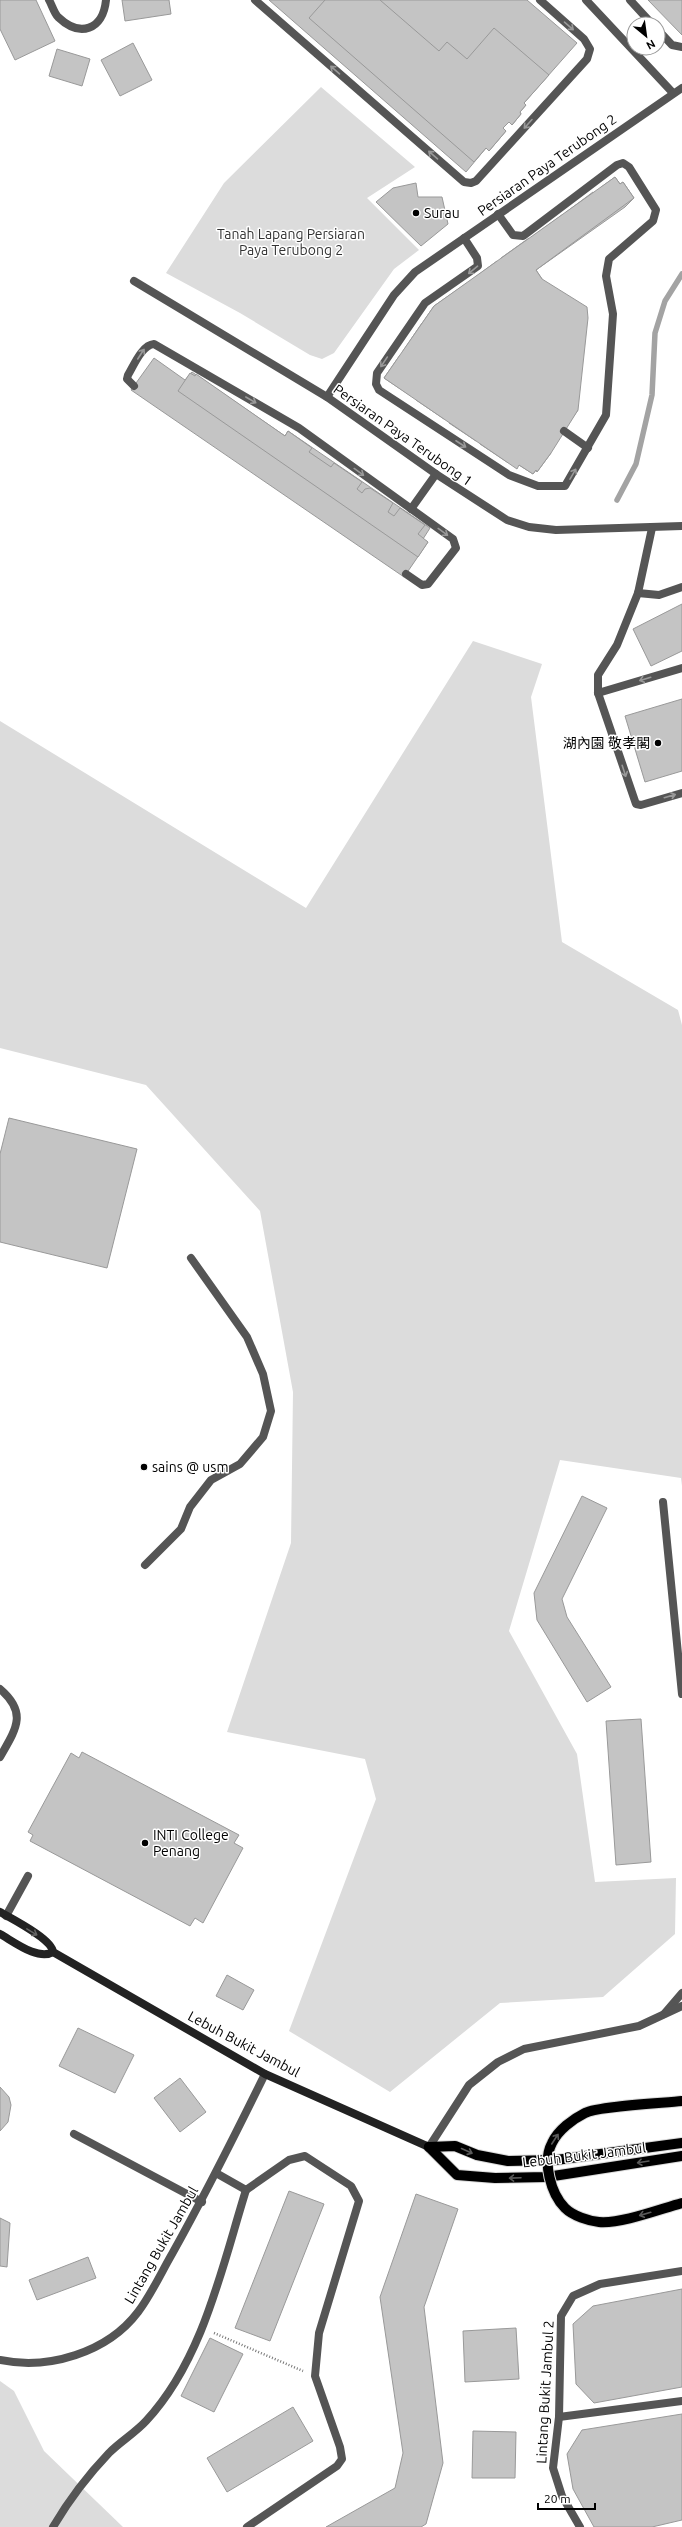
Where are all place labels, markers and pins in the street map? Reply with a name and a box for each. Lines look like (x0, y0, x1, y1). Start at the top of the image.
place label: Surau (424, 205, 460, 221)
marker: Surau (411, 208, 421, 218)
place label: 湖內園 敬孝閣 (563, 735, 650, 751)
marker: 湖內園 敬孝閣 (653, 738, 663, 748)
place label: sains @ usm (152, 1459, 229, 1475)
marker: sains @ usm (139, 1462, 149, 1472)
place label: INTI College Penang (153, 1827, 229, 1859)
marker: INTI College Penang (140, 1838, 150, 1848)

